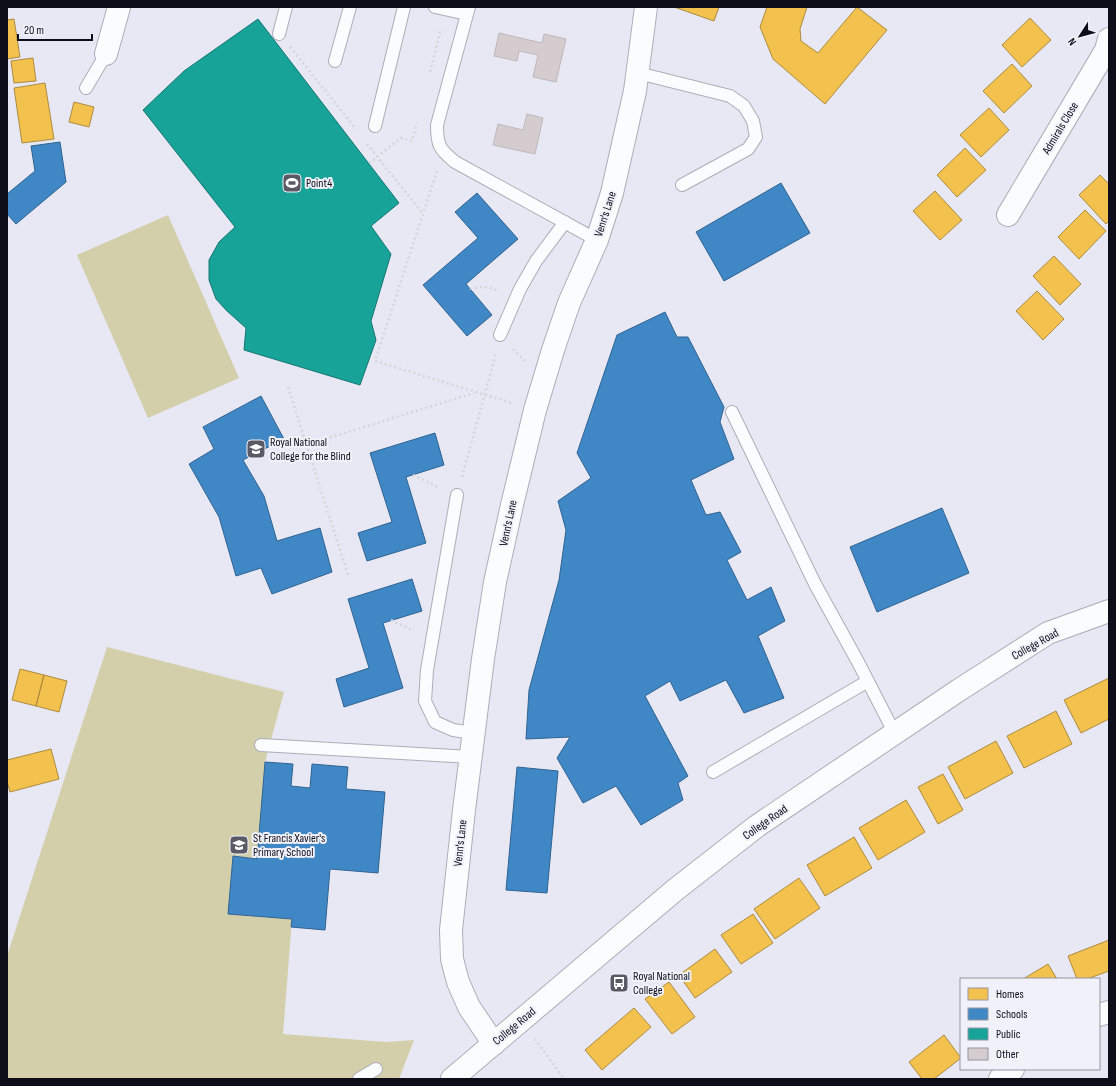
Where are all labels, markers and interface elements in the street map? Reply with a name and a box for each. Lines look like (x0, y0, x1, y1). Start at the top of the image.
scale bar (18, 16, 92, 42)
north arrow (1060, 16, 1100, 56)
text: 20 m (24, 23, 44, 38)
text: N (1065, 35, 1079, 48)
street label: Admirals Close (1038, 99, 1082, 158)
sports icon: Point4 (281, 172, 303, 194)
place label: Point4 (306, 176, 332, 191)
street label: Venn's Lane (591, 189, 620, 239)
place label: Royal National College for the Blind (270, 435, 351, 464)
school or university icon: Royal National College for the Blind (245, 438, 267, 460)
street label: Venn's Lane (496, 498, 521, 548)
street label: College Road (1009, 625, 1061, 663)
street label: College Road (740, 802, 791, 843)
street label: Venn's Lane (451, 819, 470, 867)
place label: St Francis Xavier's Primary School (253, 831, 325, 860)
school or university icon: St Francis Xavier's Primary School (228, 834, 250, 856)
place label: Royal National College (633, 969, 690, 998)
bus stop icon: Royal National College (608, 972, 630, 994)
legend (960, 978, 1100, 1070)
text: Homes (996, 987, 1024, 1002)
street label: College Road (490, 1004, 539, 1049)
text: Schools (996, 1007, 1028, 1022)
text: Public (996, 1027, 1021, 1042)
text: Other (996, 1047, 1020, 1062)

